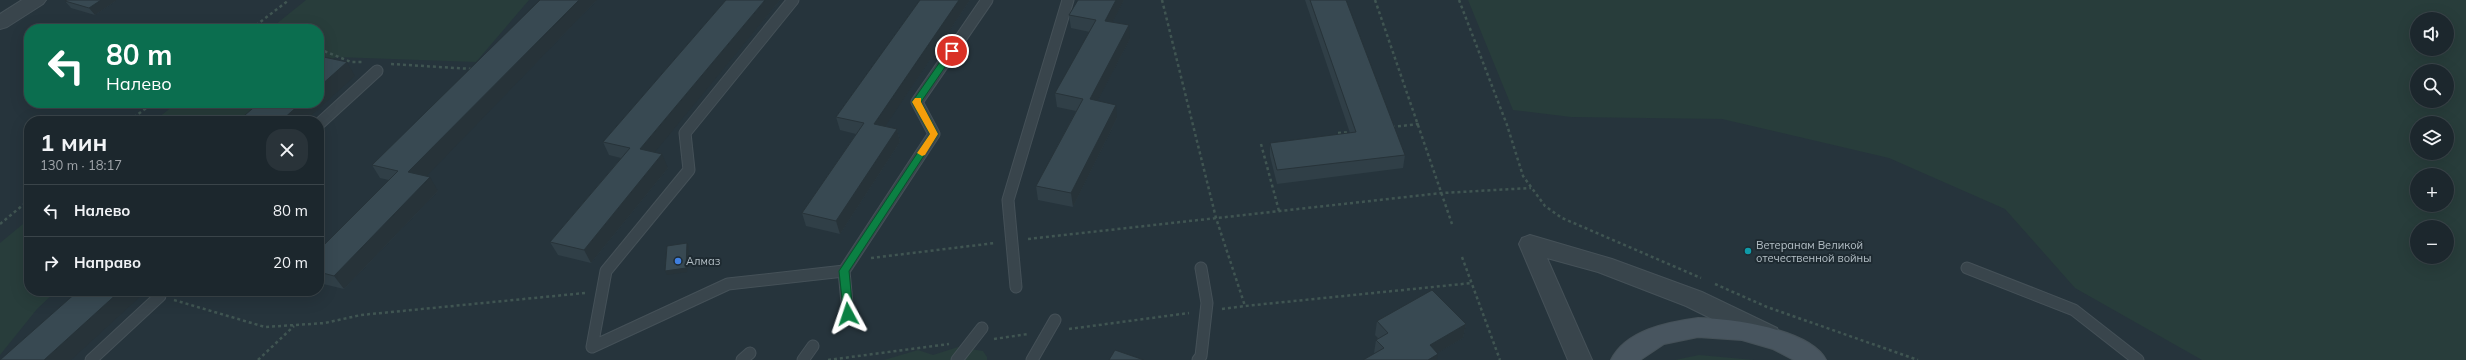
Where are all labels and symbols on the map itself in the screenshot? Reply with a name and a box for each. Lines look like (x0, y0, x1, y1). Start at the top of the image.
pin (935, 34, 969, 68)
place label: Ветеранам Великой отечественной войны (1756, 238, 1871, 265)
marker: Ветеранам Великой отечественной войны (1743, 246, 1753, 256)
place label: Алмаз (686, 254, 721, 268)
marker: Алмаз (673, 256, 683, 266)
position arrow (827, 293, 869, 335)

